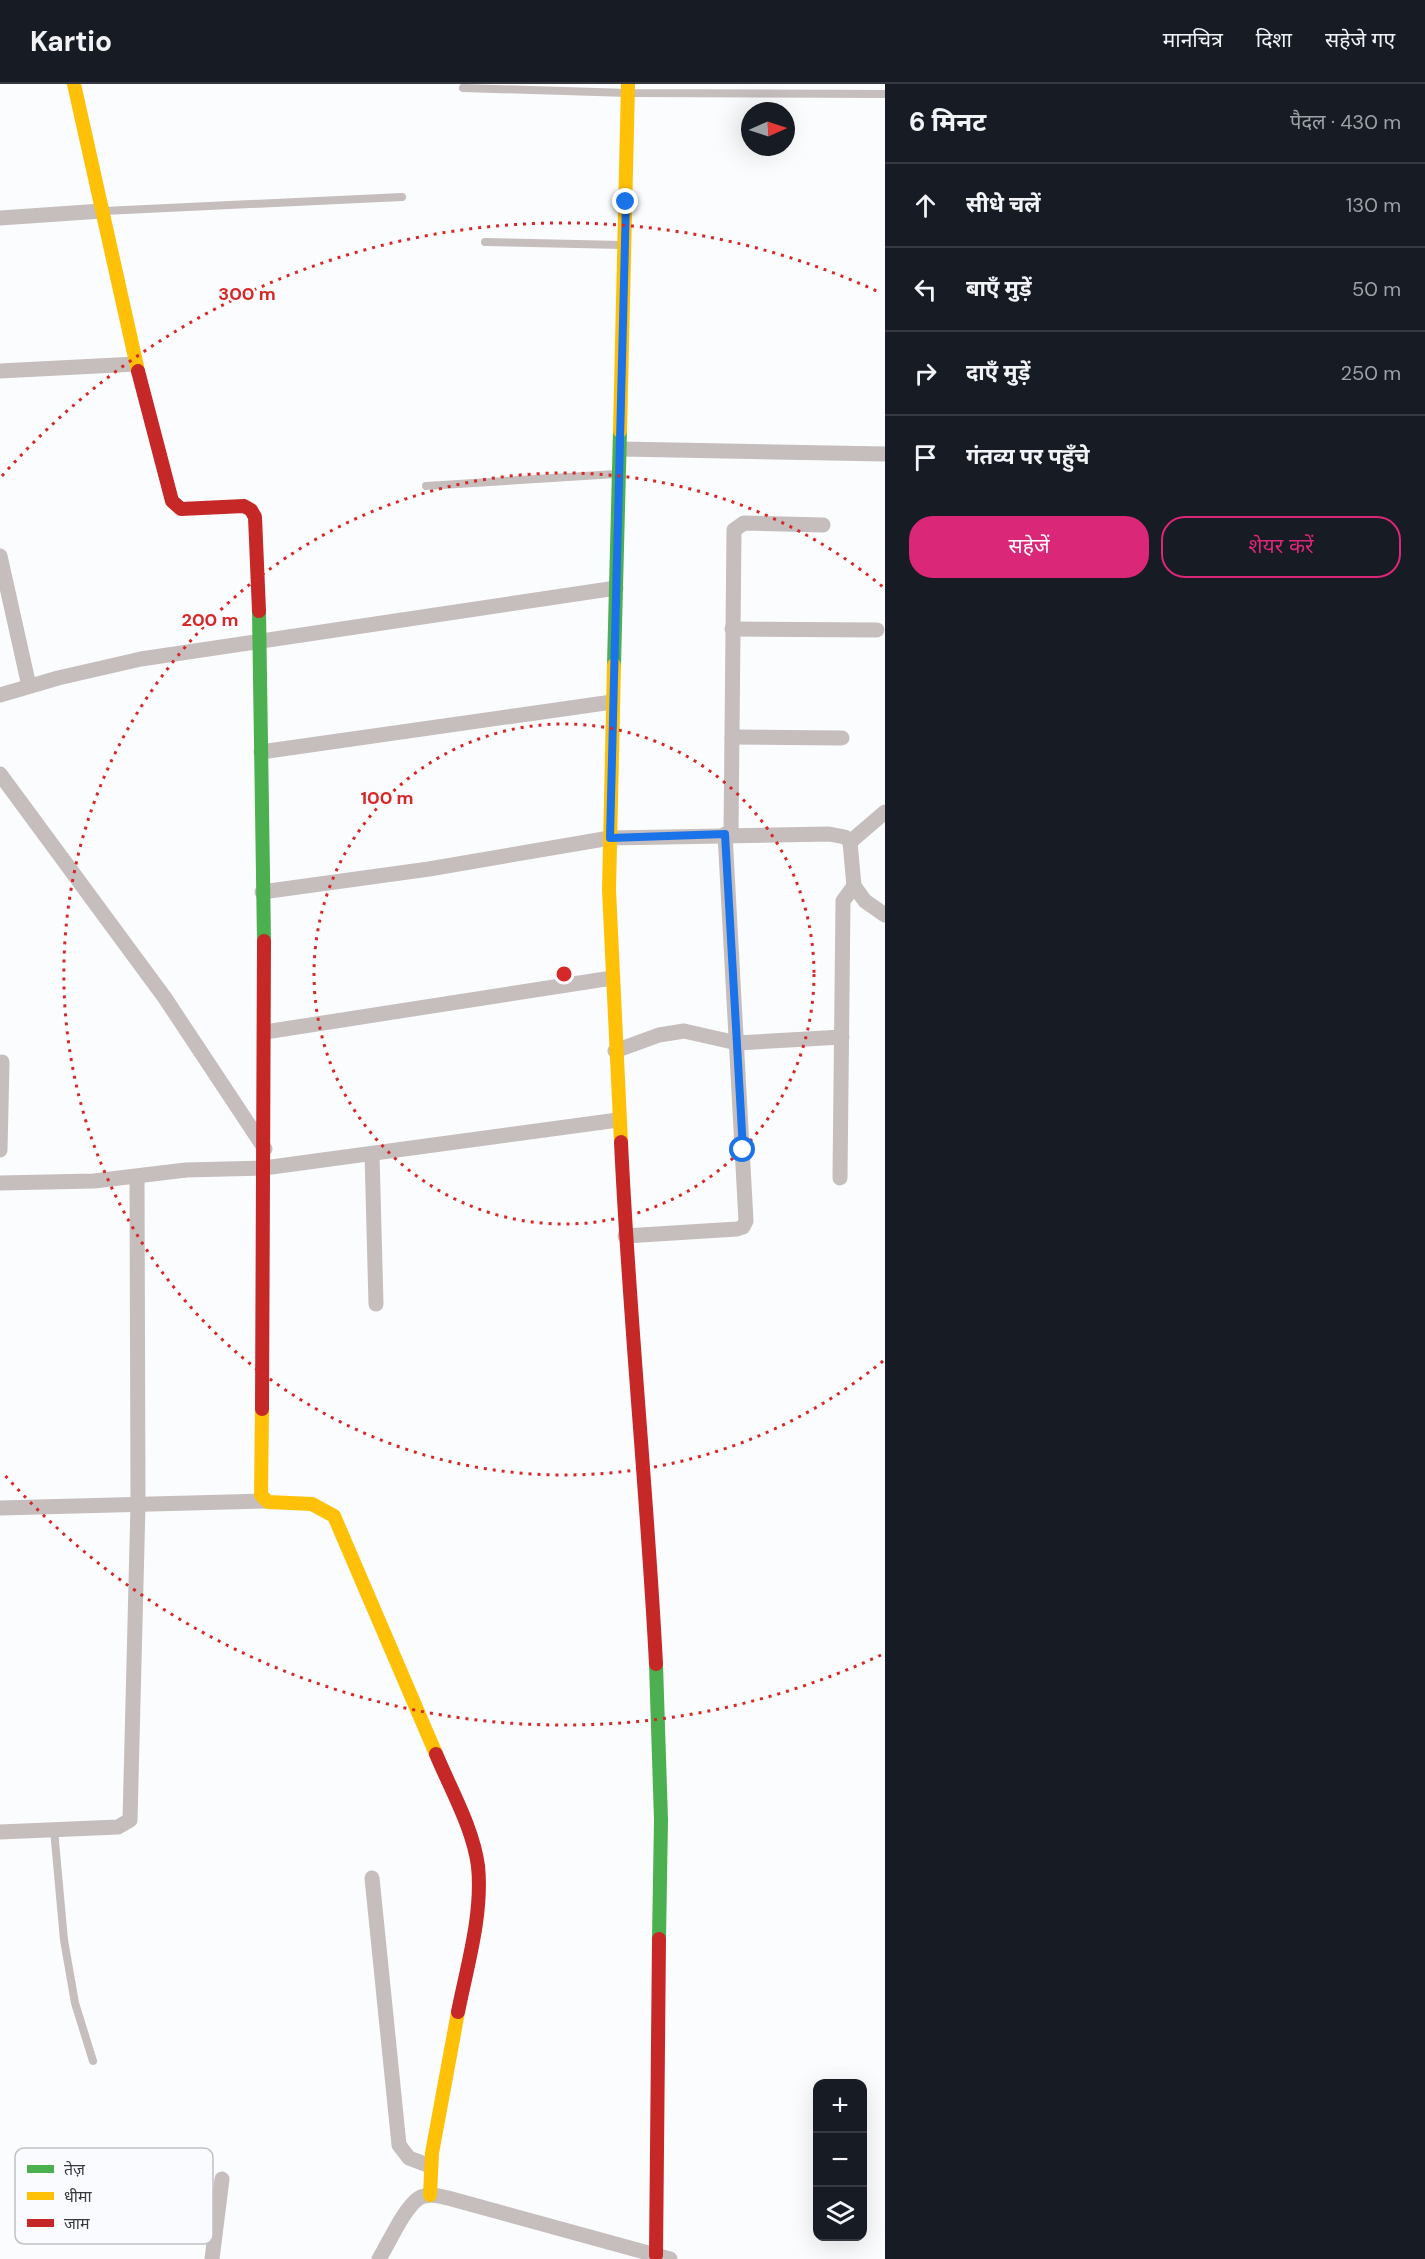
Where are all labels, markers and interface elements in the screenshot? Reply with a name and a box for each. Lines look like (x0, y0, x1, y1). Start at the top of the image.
text: Kartio (30, 23, 112, 60)
text: मानचित्र (1163, 26, 1223, 54)
text: दिशा (1256, 26, 1292, 54)
text: सहेजे गए (1325, 26, 1395, 54)
north arrow (741, 102, 795, 156)
text: 6 मिनट (909, 105, 986, 139)
text: पैदल · 430 m (1290, 109, 1401, 135)
route end (612, 188, 638, 214)
icon: ahead (909, 189, 942, 222)
text: सीधे चलें (966, 190, 1041, 219)
text: 130 m (1346, 192, 1401, 218)
icon: left (909, 273, 942, 306)
text: बाएँ मुड़ें (966, 274, 1032, 303)
text: 50 m (1352, 276, 1401, 302)
text: 300 m (218, 282, 276, 306)
icon: right (909, 357, 942, 390)
text: दाएँ मुड़ें (966, 358, 1030, 387)
text: 250 m (1340, 360, 1401, 386)
icon: arrive (909, 441, 942, 474)
text: गंतव्य पर पहुँचे (966, 442, 1089, 471)
button: सहेजें (909, 516, 1149, 578)
button: शेयर करें (1161, 516, 1401, 578)
text: 200 m (182, 608, 238, 632)
text: 100 m (360, 786, 414, 810)
centre of rings (554, 964, 574, 984)
route start (729, 1136, 755, 1162)
map controls (813, 2079, 867, 2241)
button: + (813, 2079, 867, 2133)
button: − (813, 2133, 867, 2187)
legend (15, 2148, 213, 2244)
text: तेज़ (64, 2159, 86, 2180)
text: धीमा (64, 2186, 93, 2207)
button: layers (813, 2187, 867, 2241)
text: जाम (64, 2213, 90, 2234)

